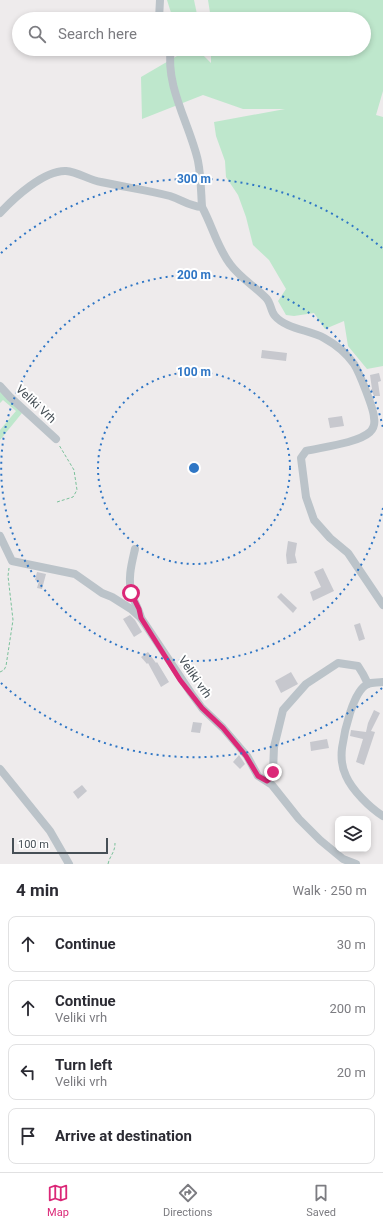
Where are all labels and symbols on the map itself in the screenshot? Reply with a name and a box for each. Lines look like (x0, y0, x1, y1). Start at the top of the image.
text: 300 m (177, 172, 211, 186)
text: 200 m (177, 268, 211, 282)
text: 100 m (177, 365, 211, 379)
street label: Veliki Vrh (13, 382, 59, 426)
centre of rings (187, 461, 201, 475)
route start (122, 584, 140, 602)
street label: Veliki vrh (175, 653, 215, 701)
route end (264, 763, 282, 781)
scale bar (12, 836, 108, 855)

